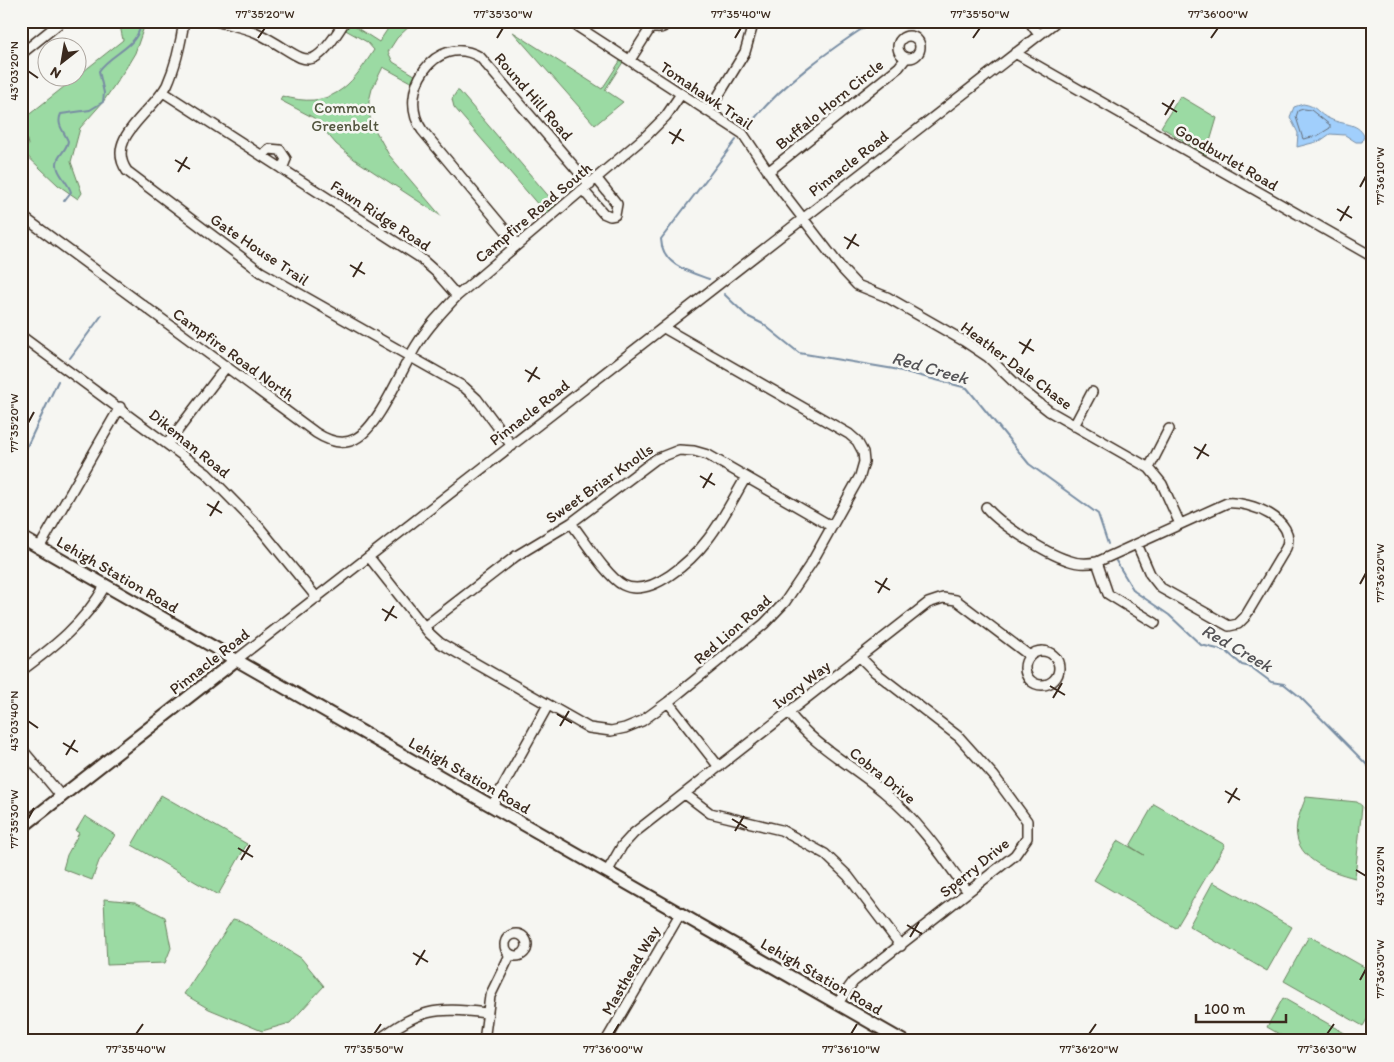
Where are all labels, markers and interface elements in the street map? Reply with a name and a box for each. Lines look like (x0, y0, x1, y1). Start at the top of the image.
text: 77°35'20"W (236, 7, 294, 21)
text: 77°35'30"W (473, 7, 533, 21)
text: 77°35'40"W (711, 7, 771, 21)
text: 77°35'50"W (951, 7, 1009, 21)
text: 77°36'00"W (1188, 7, 1248, 21)
north arrow (38, 38, 88, 88)
text: 43°03'20"N (7, 41, 21, 101)
street label: Round Hill Road (490, 49, 577, 144)
street label: Buffalo Horn Circle (772, 55, 887, 154)
street label: Tomahawk Trail (657, 57, 757, 134)
text: N (47, 63, 64, 82)
park label: Common Greenbelt (311, 98, 379, 135)
street label: Goodburlet Road (1172, 120, 1282, 195)
street label: Pinnacle Road (805, 126, 892, 200)
text: 77°36'10"W (1373, 147, 1387, 205)
street label: Campfire Road South (471, 158, 596, 267)
street label: Fawn Ridge Road (327, 176, 435, 255)
street label: Gate House Trail (207, 209, 313, 290)
street label: Campfire Road North (169, 304, 299, 405)
street label: Heather Dale Chase (957, 317, 1076, 414)
water label: Red Creek (889, 347, 972, 390)
street label: Pinnacle Road (486, 375, 573, 449)
text: 77°35'20"W (7, 394, 21, 452)
street label: Dikeman Road (145, 405, 234, 482)
street label: Sweet Briar Knolls (542, 439, 657, 527)
street label: Lehigh Station Road (53, 532, 182, 617)
text: 77°36'20"W (1373, 544, 1387, 602)
street label: Red Lion Road (690, 590, 775, 668)
water label: Red Creek (1198, 619, 1278, 678)
street label: Pinnacle Road (166, 624, 253, 698)
street label: Ivory Way (769, 656, 834, 713)
text: 43°03'40"N (7, 691, 21, 751)
street label: Lehigh Station Road (405, 733, 534, 818)
street label: Cobra Drive (846, 743, 920, 808)
text: 77°35'30"W (7, 789, 21, 849)
street label: Sperry Drive (936, 833, 1013, 901)
text: 43°03'20"N (1373, 846, 1387, 906)
street label: Masthead Way (597, 922, 664, 1018)
street label: Lehigh Station Road (757, 934, 886, 1019)
text: 77°36'30"W (1373, 939, 1387, 999)
scale bar (1196, 992, 1286, 1024)
text: 100 m (1204, 1000, 1246, 1018)
text: 77°35'40"W (106, 1042, 166, 1056)
text: 77°35'50"W (345, 1042, 403, 1056)
text: 77°36'00"W (583, 1042, 643, 1056)
text: 77°36'10"W (822, 1042, 880, 1056)
text: 77°36'20"W (1060, 1042, 1118, 1056)
text: 77°36'30"W (1297, 1042, 1357, 1056)

